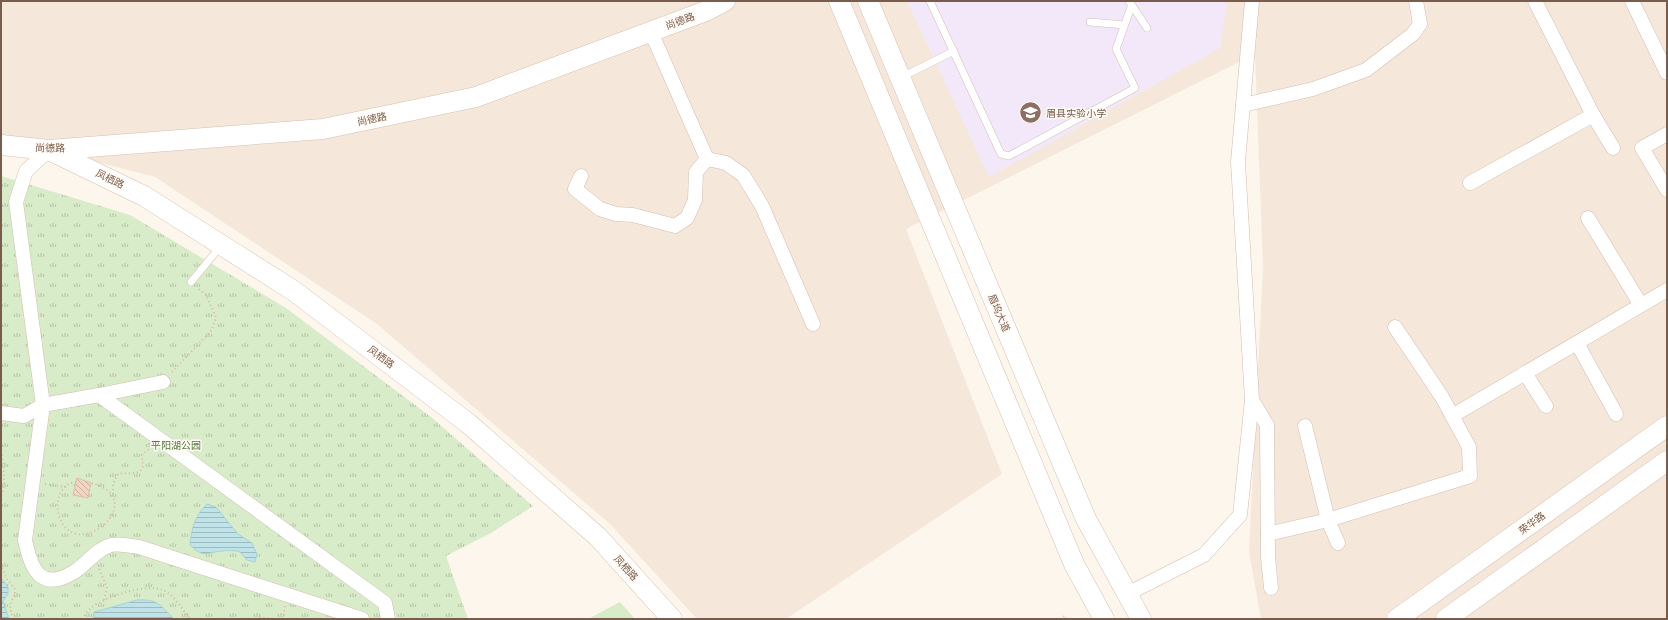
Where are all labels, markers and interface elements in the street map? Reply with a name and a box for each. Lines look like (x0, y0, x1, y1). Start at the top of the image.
street label: 尚德路 (664, 10, 696, 32)
school or university icon: 眉县实验小学 (1018, 100, 1044, 126)
place label: 眉县实验小学 (1046, 107, 1106, 120)
street label: 尚德路 (356, 110, 388, 128)
street label: 尚德路 (35, 141, 65, 155)
street label: 凤栖路 (94, 167, 126, 191)
street label: 眉坞大道 (985, 292, 1013, 334)
street label: 凤栖路 (365, 343, 397, 371)
park label: 平阳湖公园 (151, 439, 201, 452)
street label: 荣华路 (1516, 509, 1548, 537)
street label: 凤栖路 (611, 553, 641, 583)

